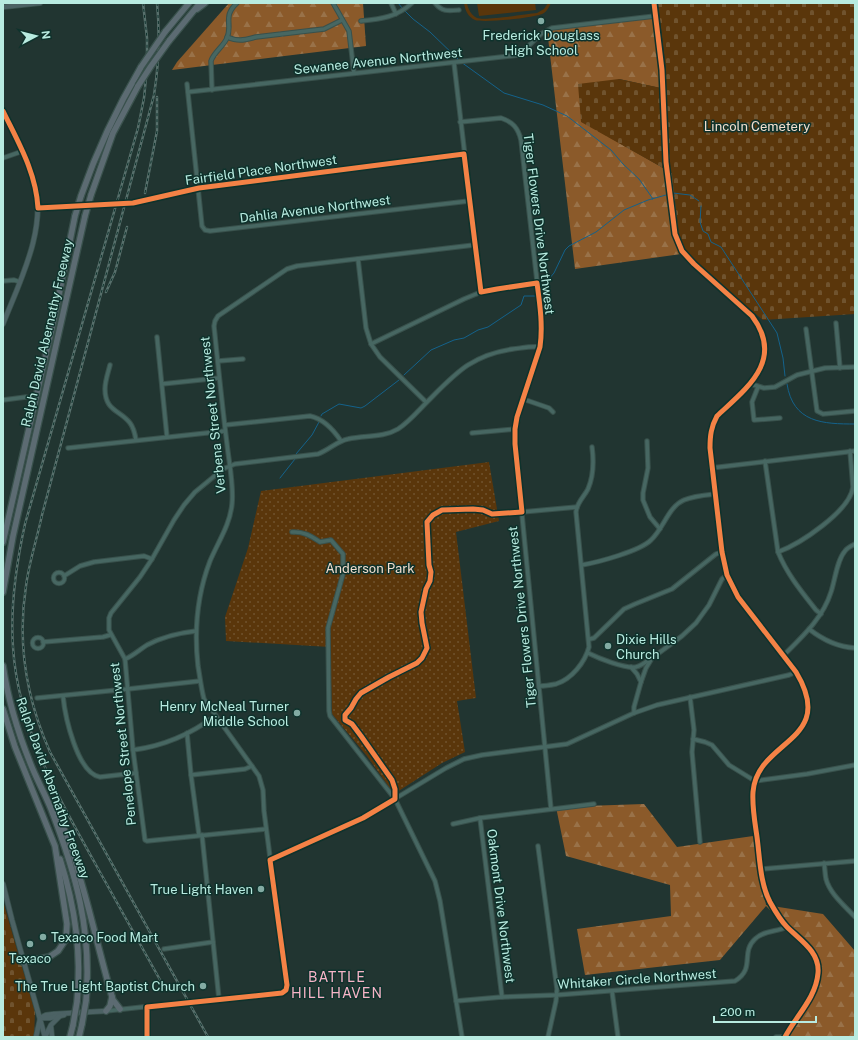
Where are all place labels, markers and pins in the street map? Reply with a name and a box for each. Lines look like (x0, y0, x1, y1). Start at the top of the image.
marker: Frederick Douglass High School (536, 16, 546, 26)
place label: Frederick Douglass High School (482, 28, 600, 58)
place label: Dixie Hills Church (616, 632, 677, 662)
marker: Dixie Hills Church (603, 641, 613, 651)
place label: Henry McNeal Turner Middle School (160, 699, 289, 729)
marker: Henry McNeal Turner Middle School (292, 708, 302, 718)
place label: True Light Haven (150, 882, 253, 897)
marker: True Light Haven (256, 884, 266, 894)
place label: Texaco Food Mart (51, 930, 158, 945)
marker: Texaco Food Mart (38, 932, 48, 942)
marker: Texaco (25, 939, 35, 949)
place label: Texaco (9, 951, 51, 966)
place label: The True Light Baptist Church (15, 979, 195, 994)
marker: The True Light Baptist Church (198, 981, 208, 991)

